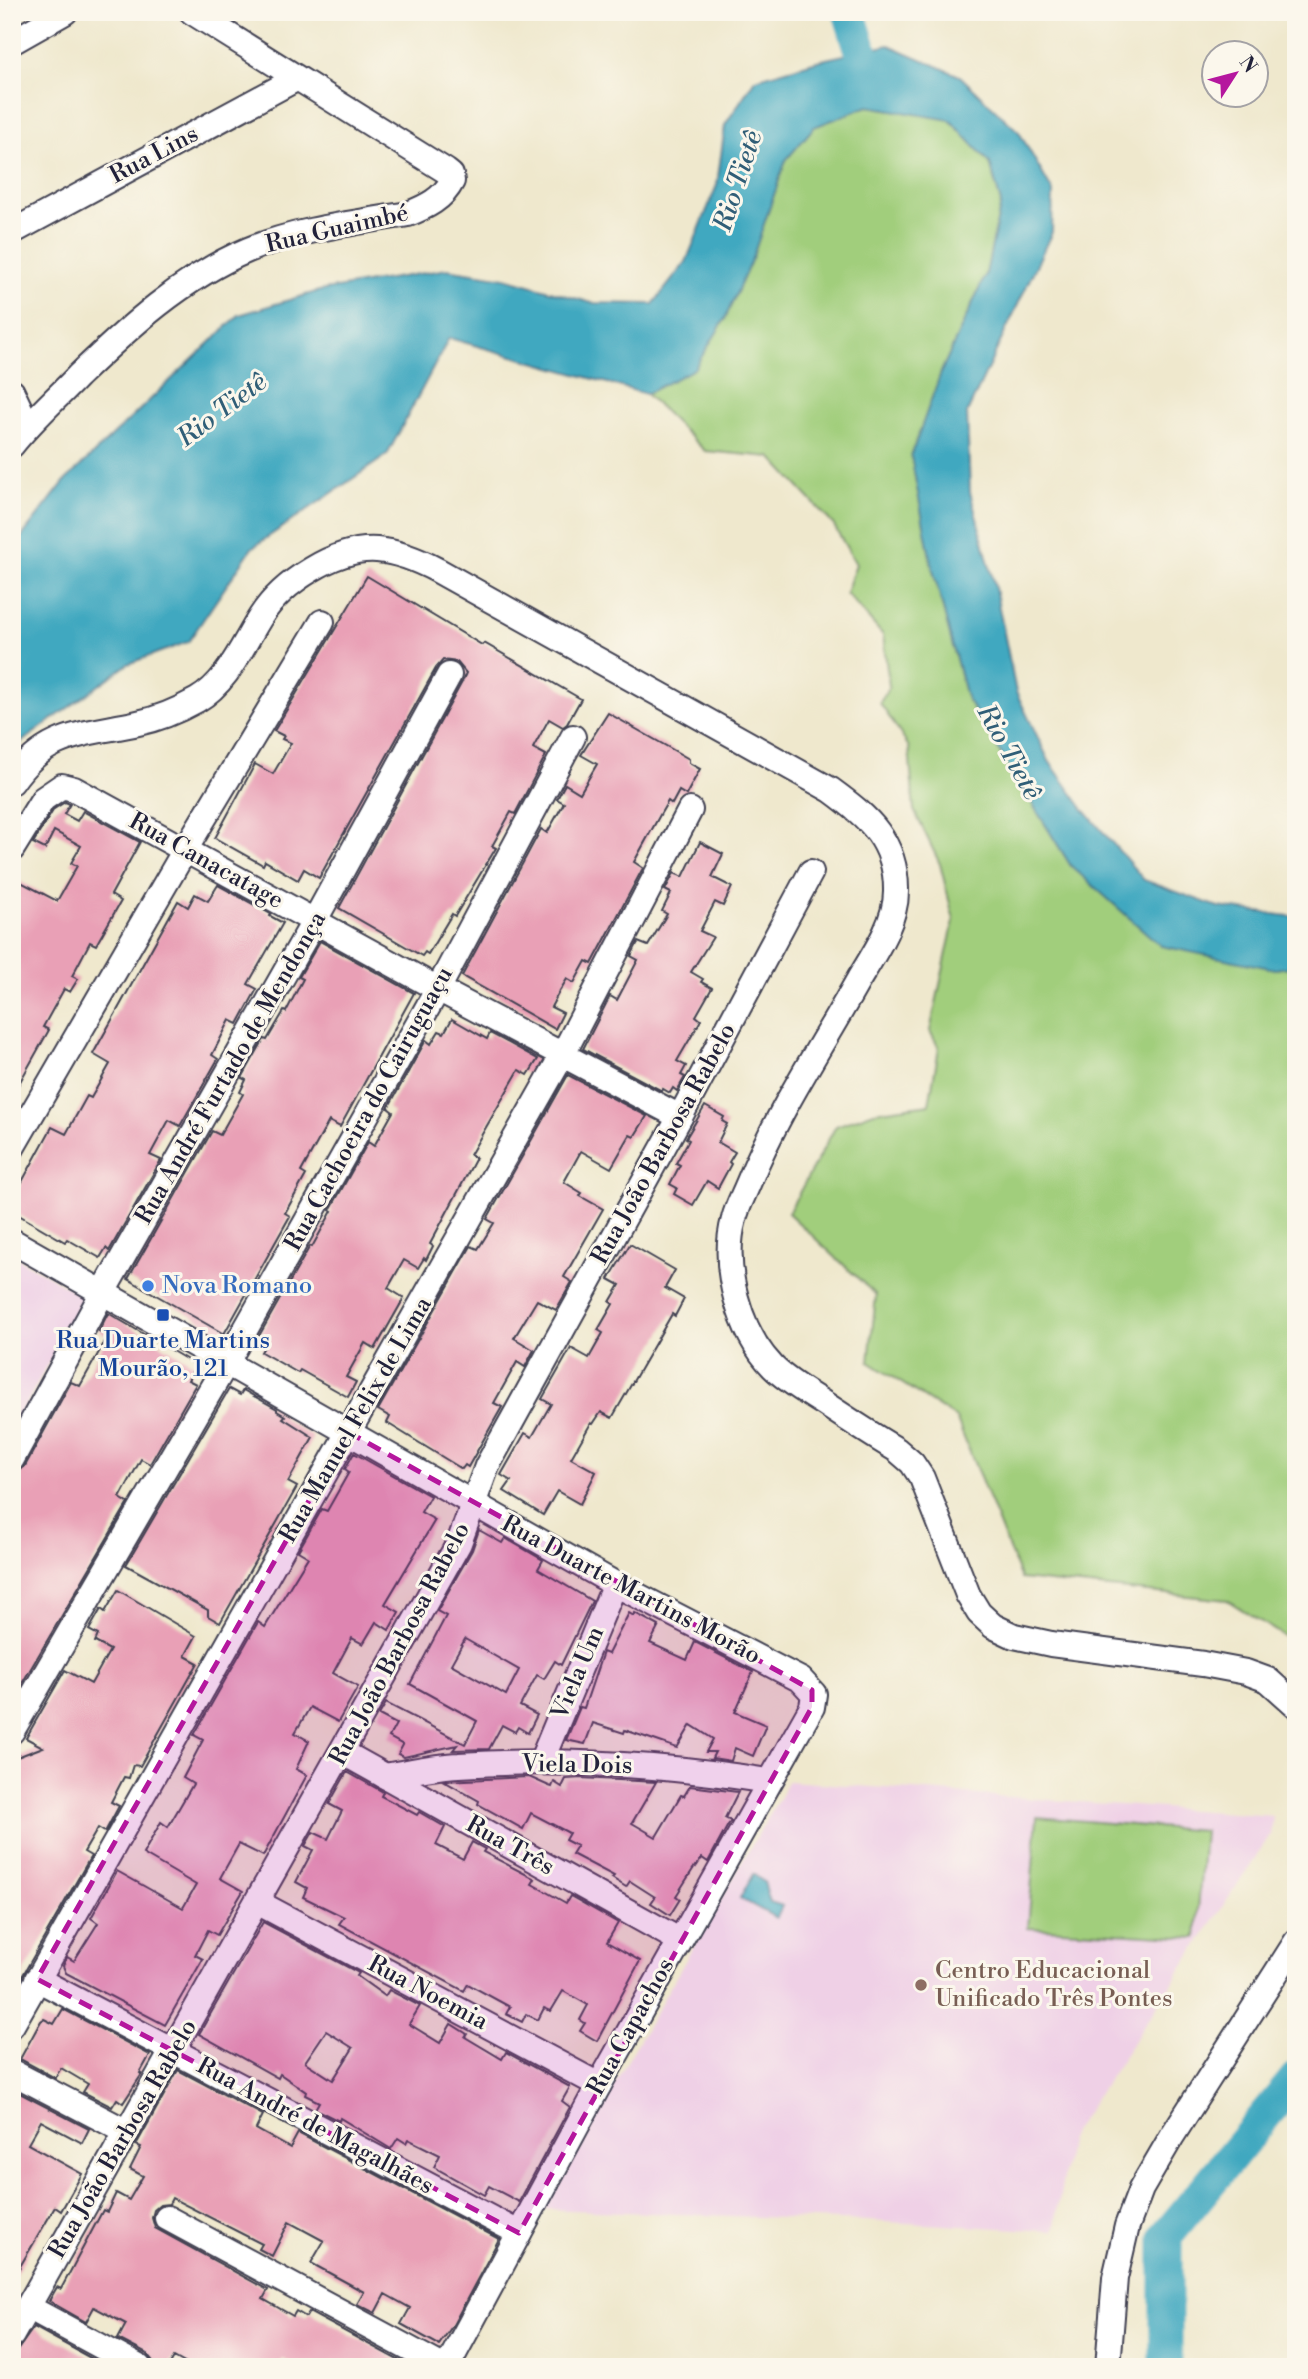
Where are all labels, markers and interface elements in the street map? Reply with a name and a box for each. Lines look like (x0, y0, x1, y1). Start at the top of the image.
north arrow (1200, 38, 1270, 108)
text: N (1234, 51, 1262, 78)
street label: Rua Lins (105, 119, 203, 191)
water label: Rio Tietê (706, 126, 770, 236)
street label: Rua Guaimbé (263, 198, 411, 260)
water label: Rio Tietê (170, 365, 274, 455)
water label: Rio Tietê (969, 698, 1049, 806)
street label: Rua Canacatage (124, 806, 288, 916)
street label: Rua André Furtado de Mendonça (129, 905, 334, 1230)
street label: Rua Cachoeira do Cairuguaçu (278, 961, 460, 1256)
street label: Rua João Barbosa Rabelo (585, 1018, 743, 1270)
place label: Nova Romano (162, 1271, 312, 1301)
marker: Nova Romano (140, 1278, 156, 1294)
street label: Rua Manuel Felix de Lima (273, 1291, 439, 1548)
marker: Rua Duarte Martins Mourão, 121 (155, 1307, 171, 1323)
place label: Rua Duarte Martins Mourão, 121 (56, 1326, 270, 1384)
street label: Rua Duarte Martins Morão (496, 1509, 766, 1671)
street label: Rua João Barbosa Rabelo (323, 1517, 477, 1771)
street label: Viela Um (545, 1622, 611, 1725)
street label: Viela Dois (520, 1749, 633, 1781)
street label: Rua Três (461, 1810, 559, 1882)
street label: Rua Noemia (363, 1949, 494, 2038)
street label: Rua Capachos (581, 1953, 681, 2101)
place label: Centro Educacional Unificado Três Pontes (935, 1956, 1173, 2014)
marker: Centro Educacional Unificado Três Pontes (913, 1977, 929, 1993)
street label: Rua João Barbosa Rabelo (42, 2014, 204, 2264)
street label: Rua André de Magalhães (191, 2051, 439, 2201)

